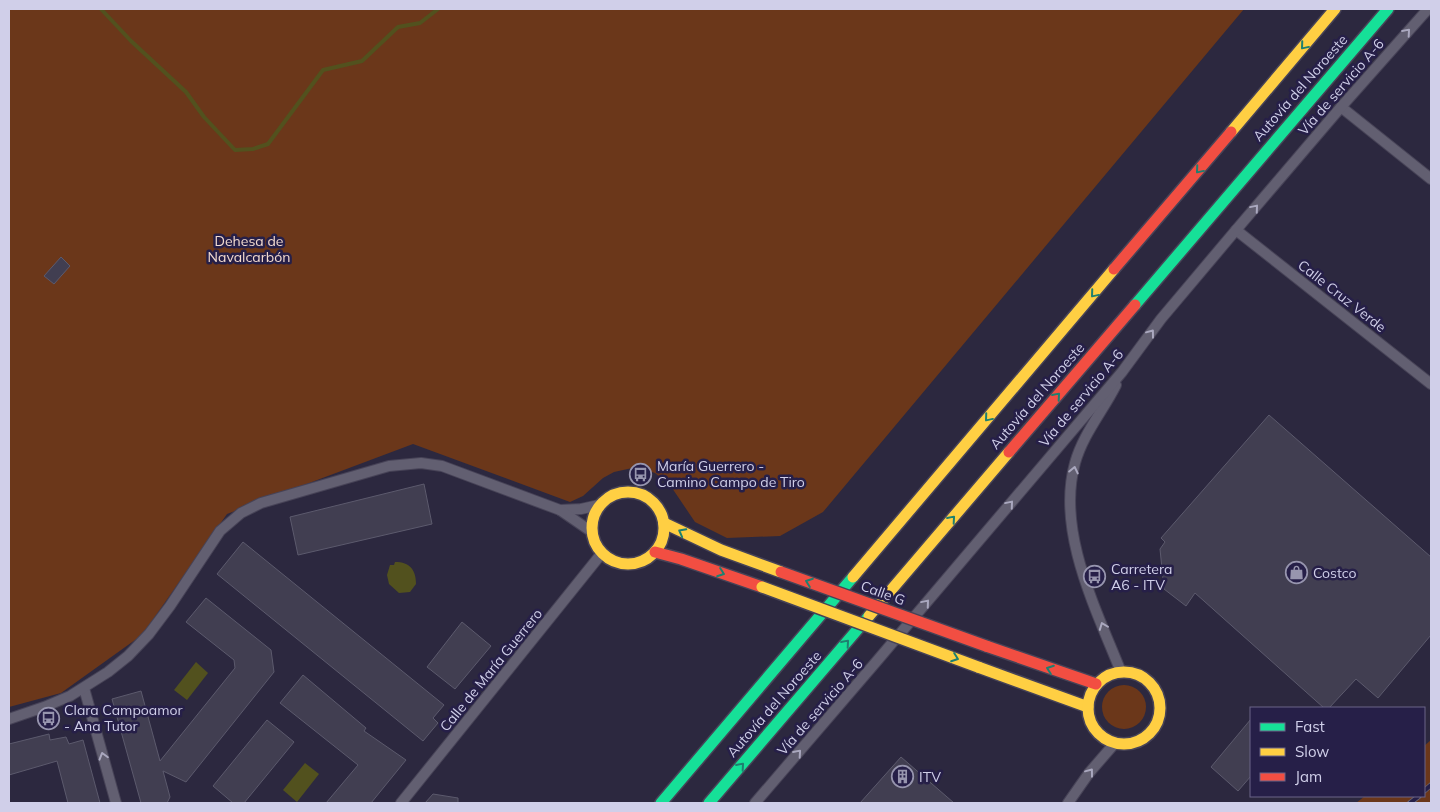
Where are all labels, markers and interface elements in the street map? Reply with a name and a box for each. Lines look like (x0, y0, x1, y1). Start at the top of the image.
one-way arrow (1401, 29, 1410, 38)
street label: Autovía del Noroeste (1249, 31, 1351, 145)
street label: Vía de servicio A-6 (1294, 35, 1388, 139)
one-way arrow (1301, 40, 1309, 49)
one-way arrow (1196, 164, 1204, 173)
one-way arrow (1249, 205, 1257, 214)
park label: Dehesa de Navalcarbón (208, 232, 290, 266)
street label: Calle Cruz Verde (1294, 256, 1390, 336)
one-way arrow (1091, 288, 1099, 297)
one-way arrow (1145, 329, 1154, 339)
street label: Autovía del Noroeste (986, 339, 1088, 453)
street label: Vía de servicio A-6 (1035, 345, 1127, 451)
one-way arrow (1052, 392, 1061, 401)
one-way arrow (985, 412, 994, 421)
place label: María Guerrero - Camino Campo de Tiro (657, 457, 805, 491)
bus stop icon: María Guerrero - Camino Campo de Tiro (629, 462, 653, 486)
one-way arrow (1068, 465, 1079, 474)
one-way arrow (1004, 501, 1013, 510)
one-way arrow (946, 516, 955, 525)
one-way arrow (678, 528, 687, 538)
place label: Carretera A6 - ITV (1111, 560, 1172, 594)
shop icon: Costco (1285, 561, 1309, 585)
place label: Costco (1313, 564, 1357, 582)
bus stop icon: Carretera A6 - ITV (1083, 565, 1107, 589)
one-way arrow (717, 567, 725, 577)
street label: Calle G (858, 577, 908, 609)
one-way arrow (805, 578, 813, 588)
one-way arrow (921, 600, 929, 609)
street label: Calle de María Guerrero (436, 605, 546, 735)
one-way arrow (1099, 623, 1109, 631)
one-way arrow (840, 639, 849, 648)
street label: Autovía del Noroeste (723, 647, 825, 761)
one-way arrow (951, 652, 959, 662)
street label: Vía de servicio A-6 (773, 655, 867, 759)
one-way arrow (1046, 665, 1055, 675)
place label: Clara Campoamor - Ana Tutor (64, 701, 183, 735)
bus stop icon: Clara Campoamor - Ana Tutor (36, 706, 60, 730)
legend (1250, 707, 1425, 797)
text: Fast (1295, 717, 1325, 736)
text: Slow (1295, 742, 1329, 761)
one-way arrow (792, 750, 801, 759)
one-way arrow (98, 752, 109, 761)
one-way arrow (735, 763, 744, 772)
building icon: ITV (891, 765, 915, 789)
text: Jam (1295, 767, 1322, 786)
place label: ITV (919, 768, 941, 786)
one-way arrow (1084, 768, 1093, 778)

